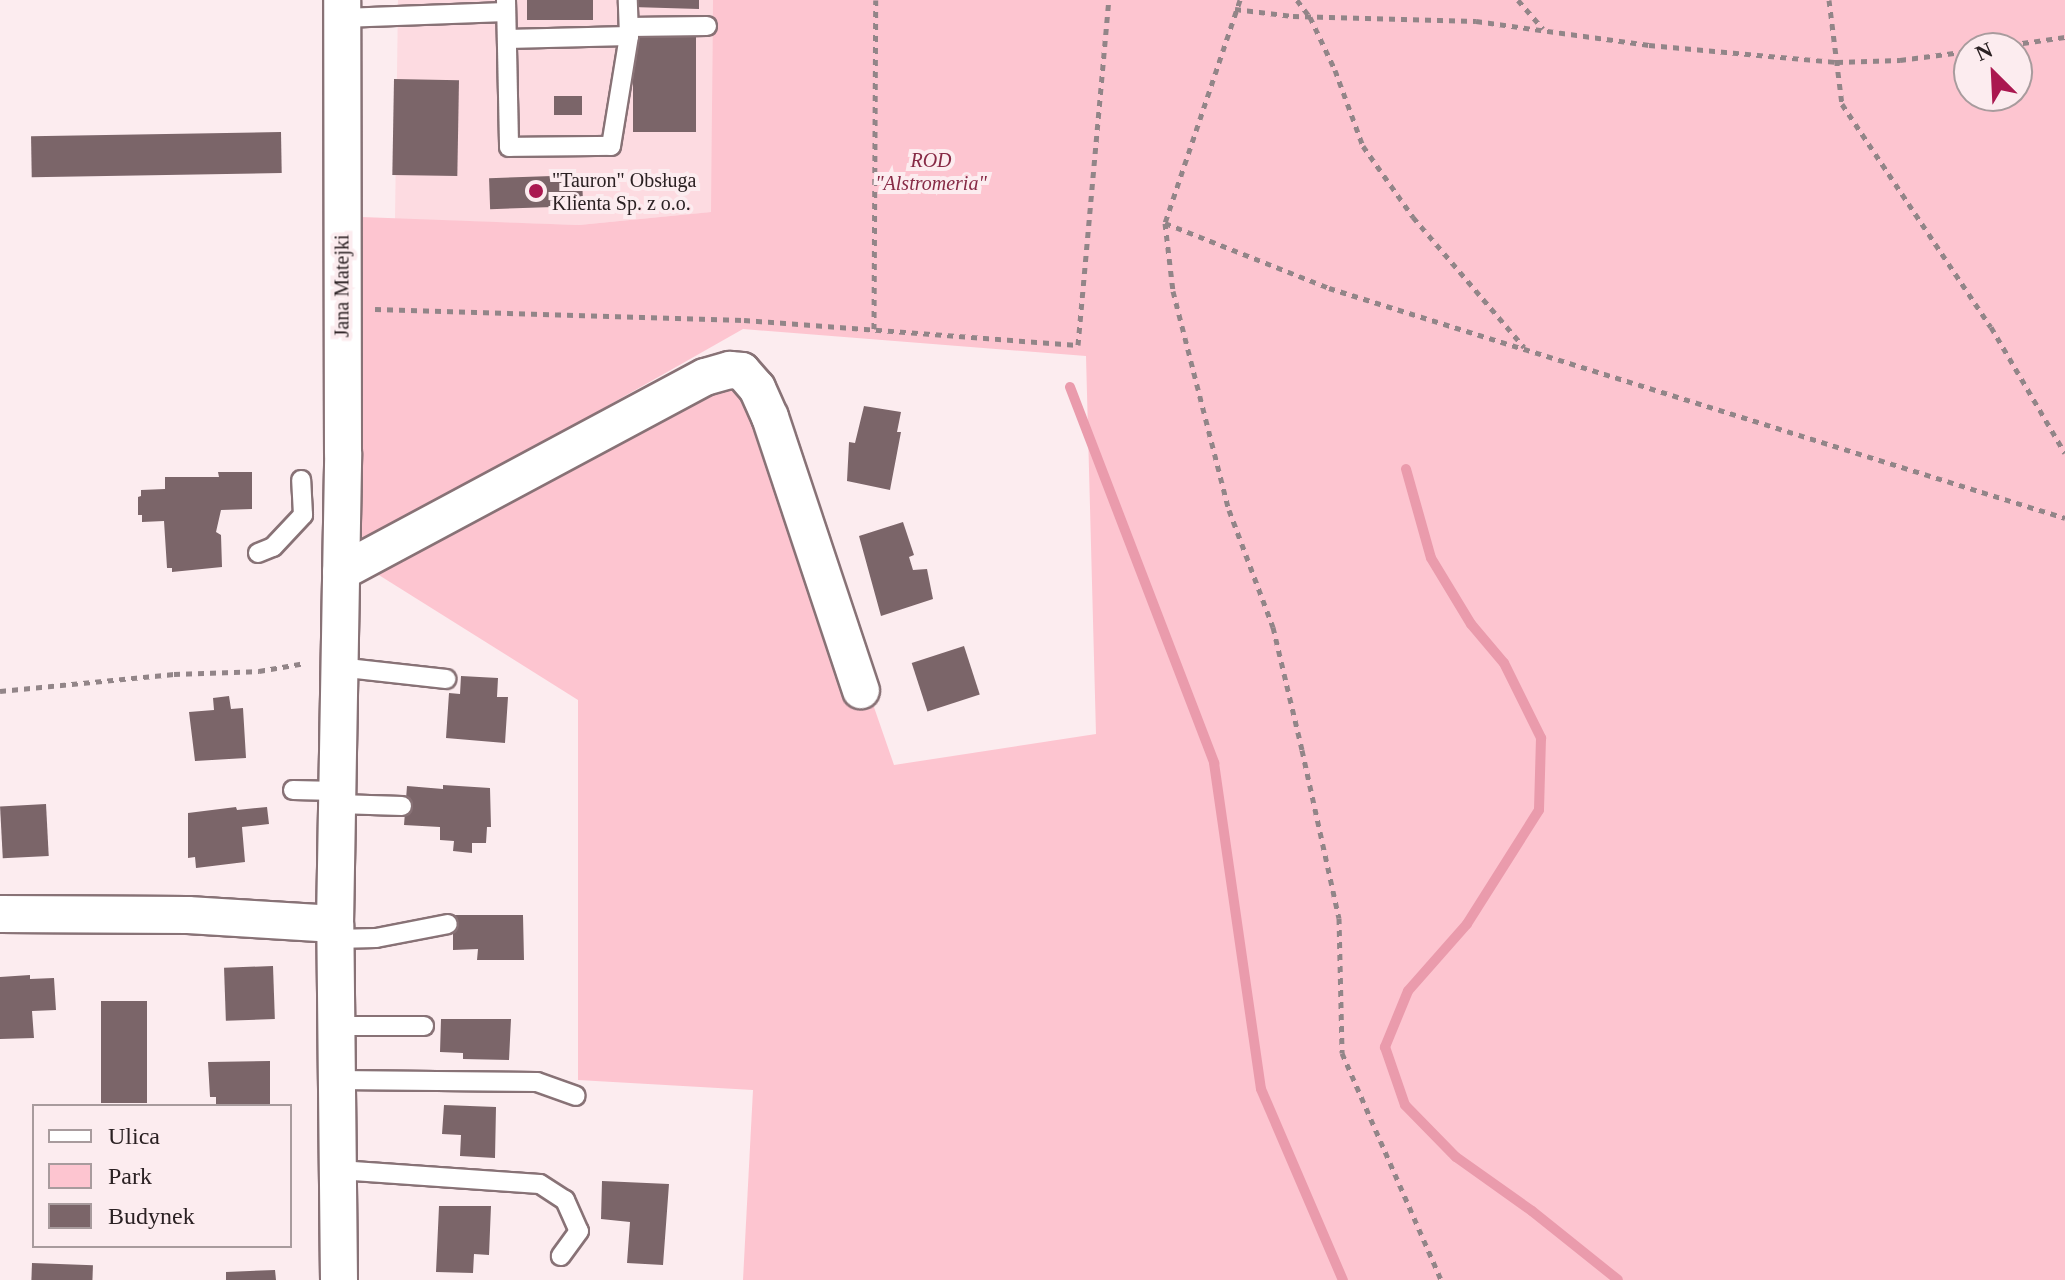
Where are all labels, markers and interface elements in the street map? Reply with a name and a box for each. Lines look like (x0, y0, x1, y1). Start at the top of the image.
north arrow (1953, 32, 2033, 112)
text: N (1971, 37, 1996, 66)
park label: ROD "Alstromeria" (875, 148, 987, 195)
place label: "Tauron" Obsługa Klienta Sp. z o.o. (552, 168, 696, 215)
marker: "Tauron" Obsługa Klienta Sp. z o.o. (527, 182, 545, 200)
street label: Jana Matejki (330, 235, 354, 337)
legend (32, 1104, 292, 1248)
text: Ulica (108, 1123, 160, 1149)
text: Park (108, 1163, 152, 1189)
text: Budynek (108, 1203, 195, 1229)

